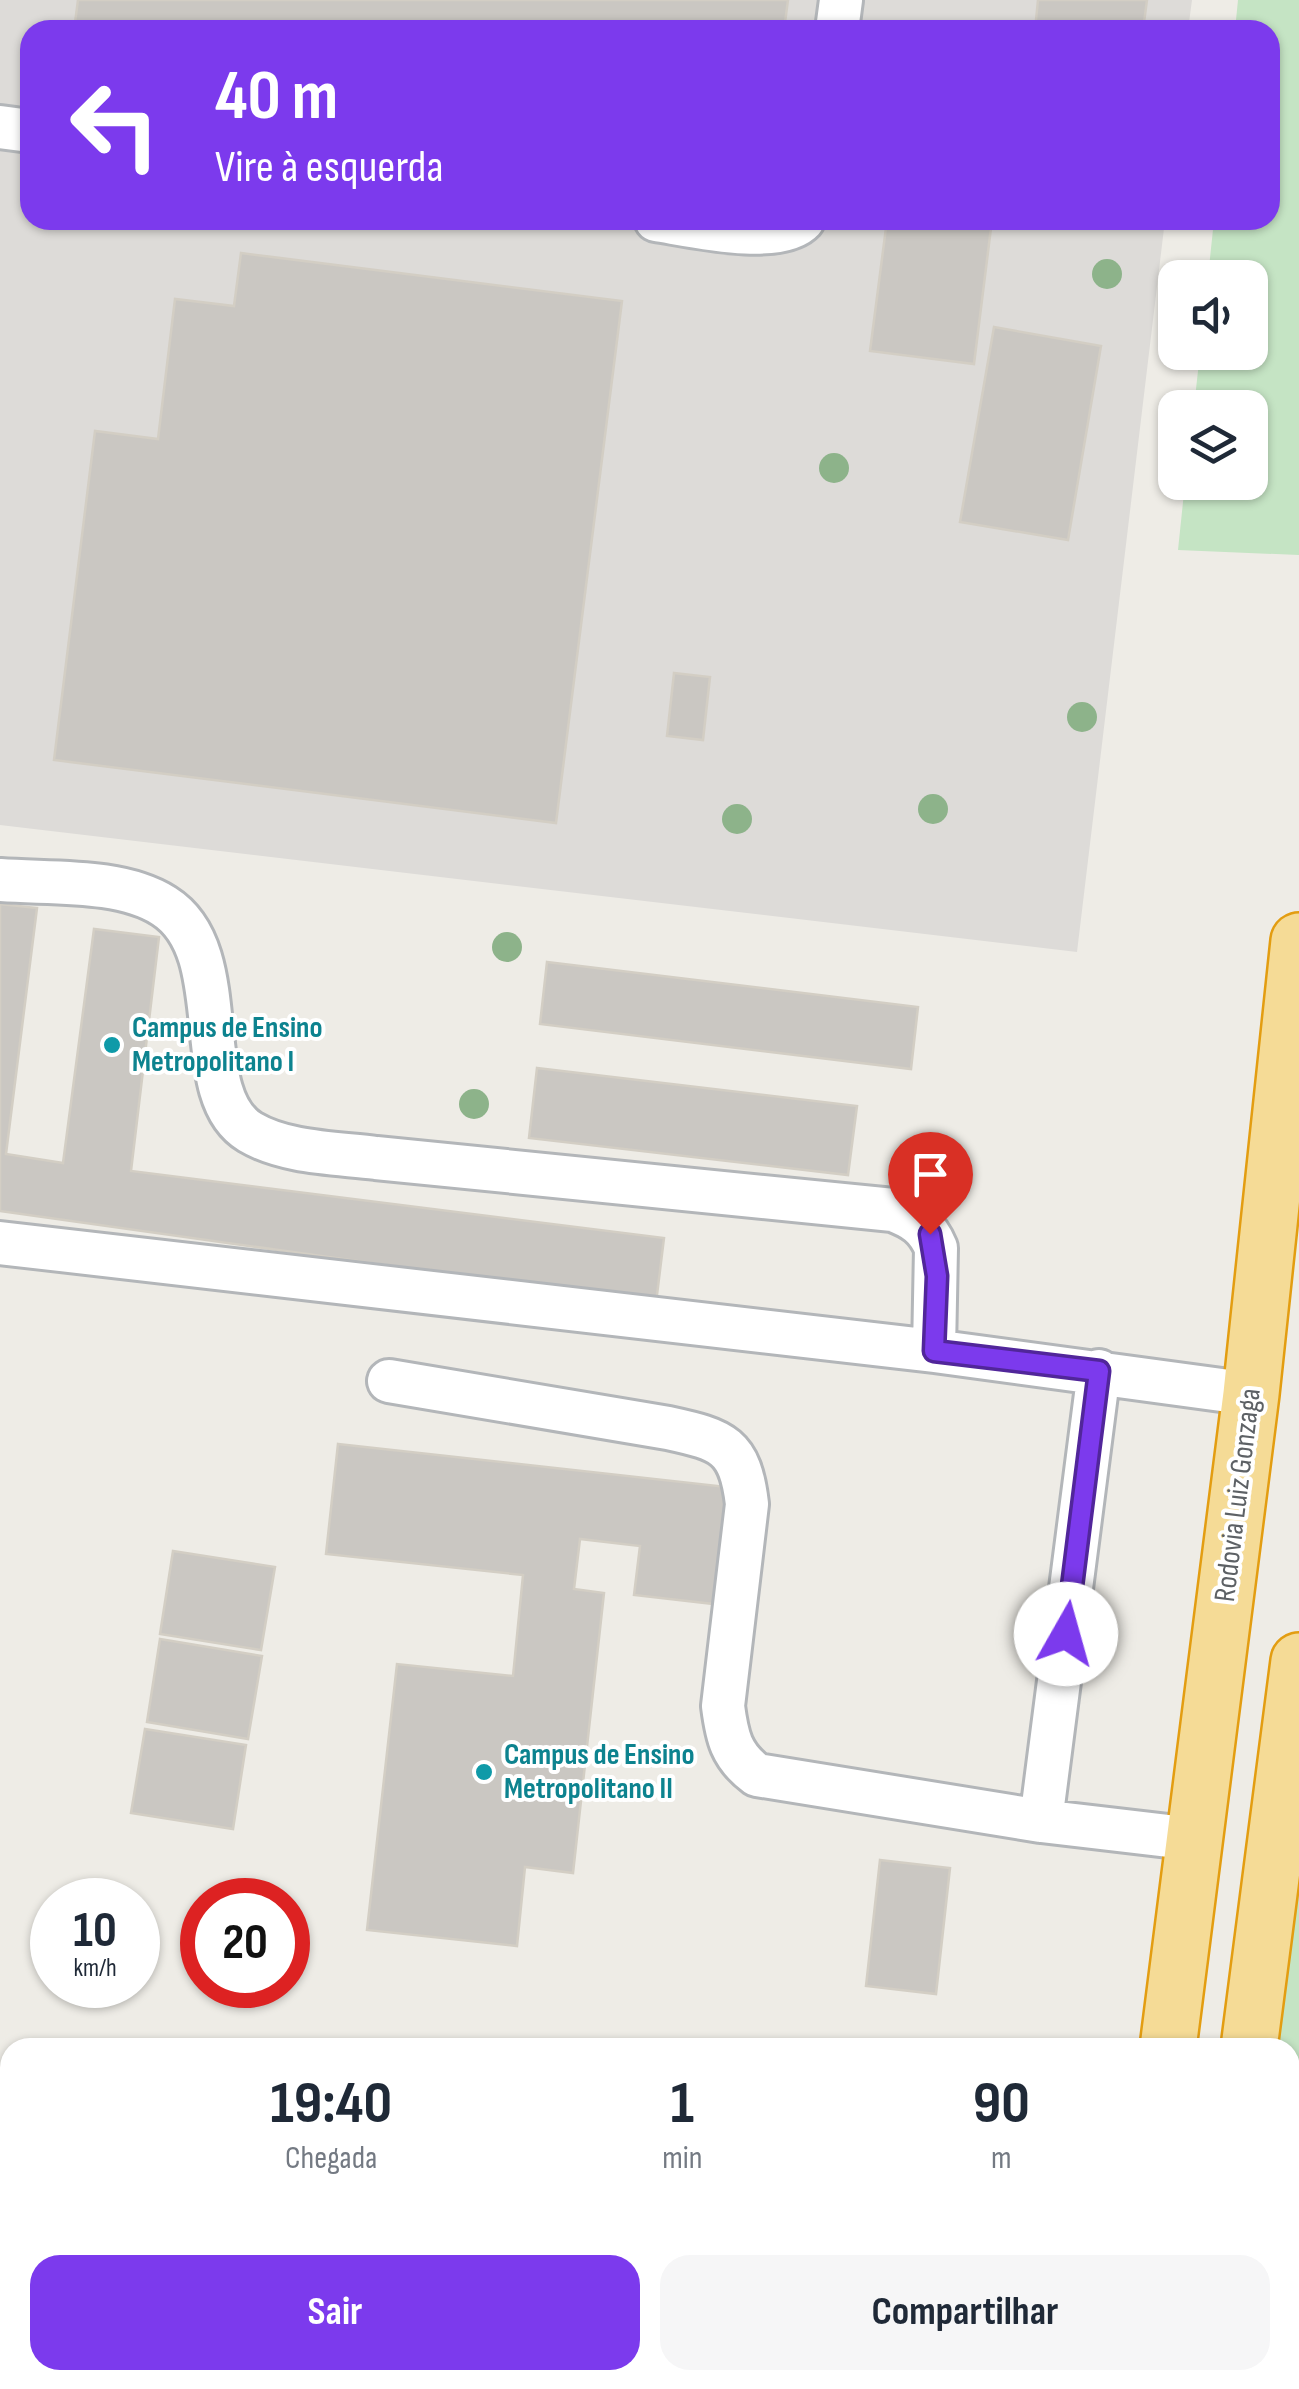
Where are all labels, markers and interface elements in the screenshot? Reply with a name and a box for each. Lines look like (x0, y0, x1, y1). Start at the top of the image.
text: 40 m (215, 55, 338, 139)
icon: left (50, 60, 180, 190)
text: Vire à esquerda (215, 140, 444, 195)
map controls (1158, 260, 1268, 500)
button: sound (1158, 260, 1268, 370)
button: layers (1158, 390, 1268, 500)
place label: Campus de Ensino Metropolitano I (132, 1010, 323, 1080)
marker: Campus de Ensino Metropolitano I (101, 1034, 123, 1056)
pin (888, 1132, 973, 1235)
icon: arrive (903, 1147, 958, 1202)
street label: Rodovia Luiz Gonzaga (1207, 1386, 1269, 1604)
position arrow (1014, 1582, 1118, 1686)
place label: Campus de Ensino Metropolitano II (504, 1737, 695, 1807)
marker: Campus de Ensino Metropolitano II (473, 1761, 495, 1783)
speed limit sign: 20 (180, 1878, 310, 2008)
text: 10 (73, 1901, 117, 1961)
text: km/h (73, 1953, 117, 1984)
text: 19:40 (270, 2068, 392, 2140)
text: 1 (671, 2068, 694, 2140)
text: 90 (973, 2068, 1030, 2140)
text: Chegada (285, 2139, 377, 2178)
text: min (662, 2139, 702, 2178)
text: m (991, 2139, 1011, 2178)
button: Sair (30, 2255, 640, 2370)
button: Compartilhar (660, 2255, 1270, 2370)

